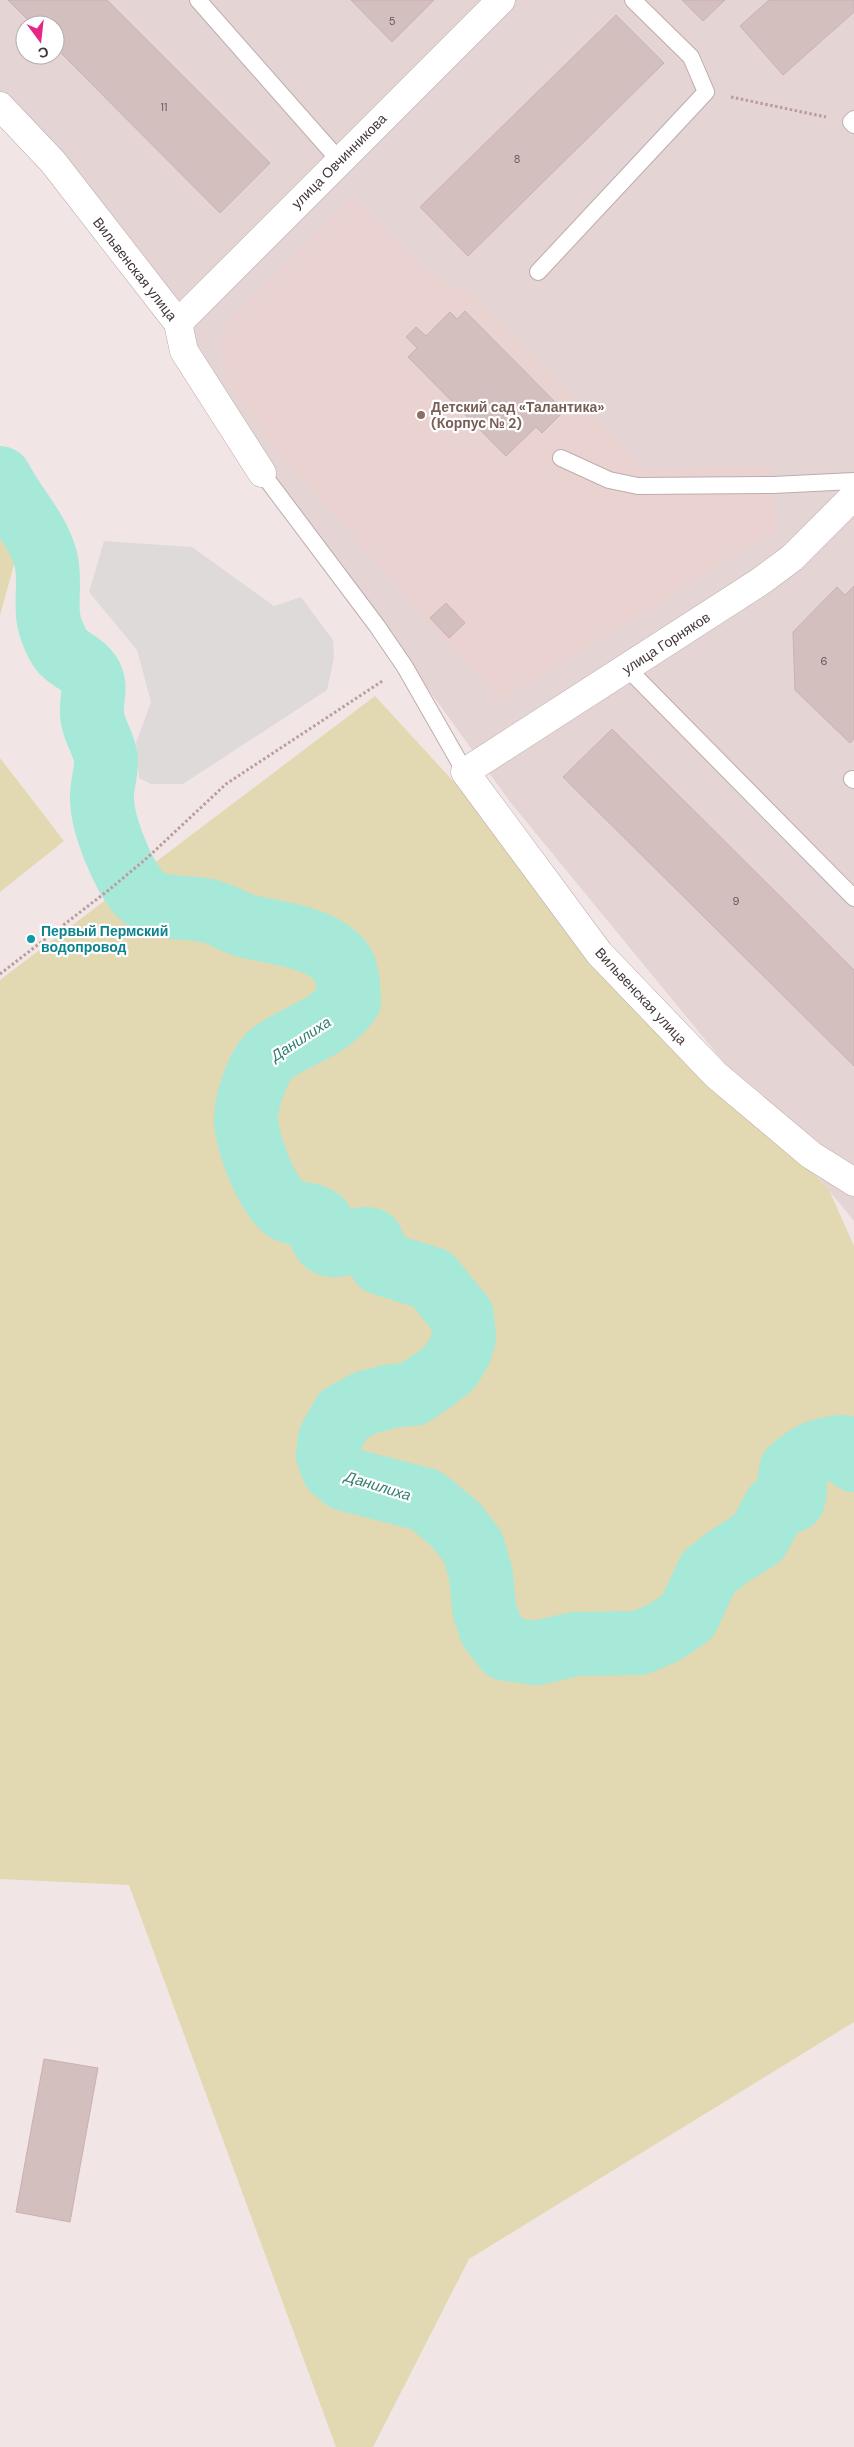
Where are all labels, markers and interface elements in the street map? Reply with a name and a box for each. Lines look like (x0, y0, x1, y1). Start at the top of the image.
house number: 5 (389, 14, 396, 28)
north arrow (15, 15, 65, 65)
text: С (36, 43, 51, 63)
house number: 11 (161, 100, 167, 114)
street label: улица Овчинникова (288, 109, 391, 212)
house number: 8 (514, 152, 520, 166)
street label: Вильвенская улица (89, 214, 181, 325)
place label: Детский сад «Талантика» (Корпус № 2) (431, 398, 604, 432)
marker: Детский сад «Талантика» (Корпус № 2) (415, 409, 427, 421)
street label: улица Горняков (619, 608, 713, 678)
house number: 6 (821, 654, 828, 668)
house number: 9 (733, 894, 740, 908)
place label: Первый Пермский водопровод (41, 922, 168, 956)
marker: Первый Пермский водопровод (25, 933, 37, 945)
street label: Вильвенская улица (591, 944, 691, 1049)
water label: Данилиха (265, 1012, 335, 1067)
water label: Данилиха (341, 1466, 413, 1506)

